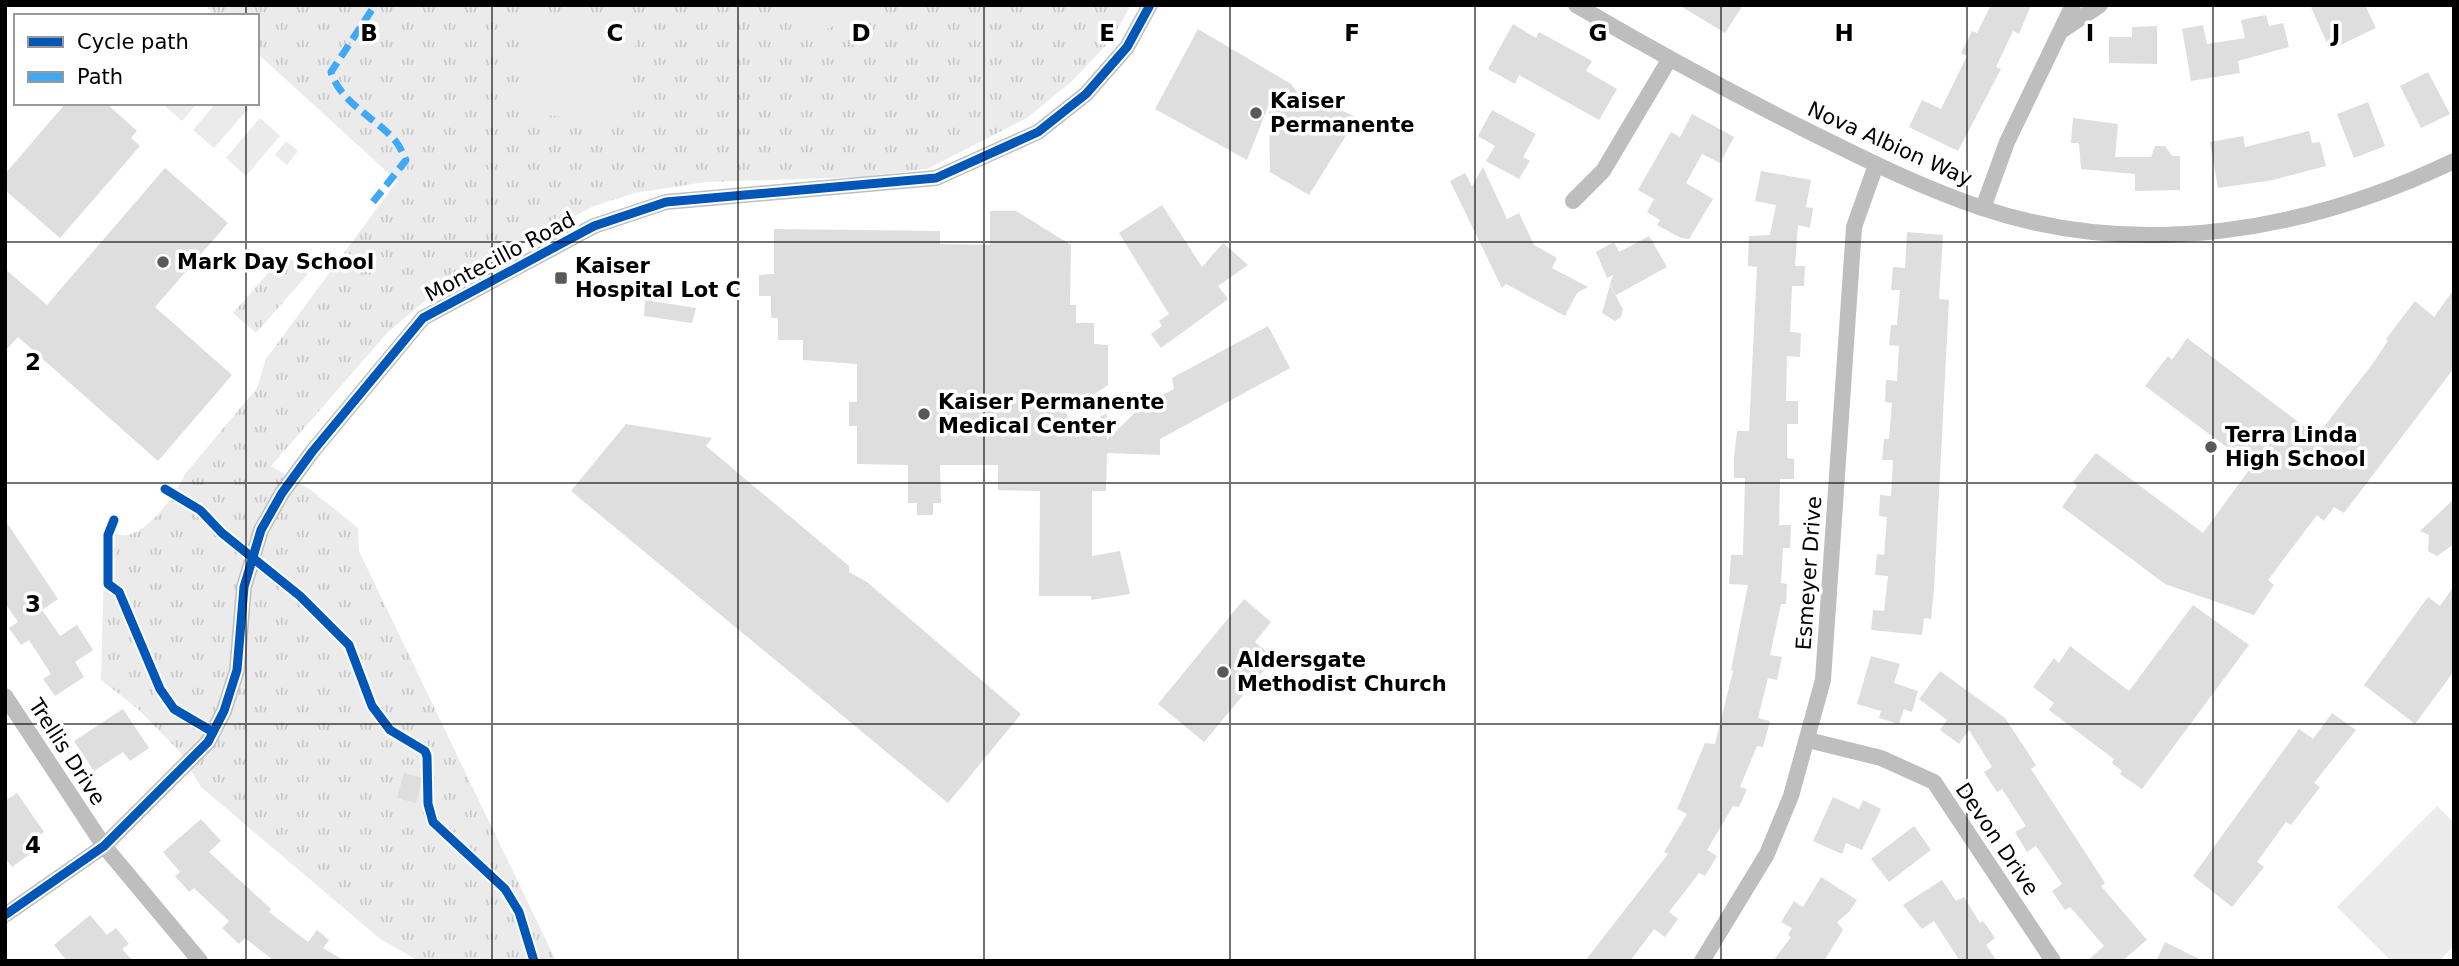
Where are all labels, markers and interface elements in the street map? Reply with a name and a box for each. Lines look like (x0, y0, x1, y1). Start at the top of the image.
legend (14, 14, 259, 105)
text: B (360, 20, 378, 46)
text: C (607, 20, 623, 46)
text: D (851, 20, 871, 46)
text: E (1099, 20, 1115, 46)
text: F (1344, 20, 1360, 46)
text: G (1589, 20, 1607, 46)
text: H (1834, 20, 1854, 46)
text: I (2086, 20, 2094, 46)
text: J (2330, 20, 2340, 46)
text: Cycle path (77, 30, 189, 54)
text: Path (77, 65, 123, 89)
place label: Kaiser Permanente (1270, 89, 1414, 137)
street label: Nova Albion Way (1804, 97, 1976, 191)
marker: Kaiser Permanente (1248, 105, 1264, 121)
street label: Montecillo Road (421, 207, 579, 307)
place label: Mark Day School (177, 250, 374, 274)
marker: Mark Day School (155, 254, 171, 270)
place label: Kaiser Hospital Lot C (575, 254, 741, 302)
marker: Kaiser Hospital Lot C (553, 270, 569, 286)
text: 2 (25, 349, 41, 375)
place label: Kaiser Permanente Medical Center (938, 390, 1165, 438)
marker: Kaiser Permanente Medical Center (916, 406, 932, 422)
place label: Terra Linda High School (2225, 423, 2366, 471)
marker: Terra Linda High School (2203, 439, 2219, 455)
street label: Esmeyer Drive (1792, 495, 1826, 651)
text: 3 (25, 591, 41, 617)
place label: Aldersgate Methodist Church (1237, 648, 1447, 696)
marker: Aldersgate Methodist Church (1215, 664, 1231, 680)
street label: Trellis Drive (23, 693, 110, 810)
street label: Devon Drive (1951, 778, 2043, 900)
text: 4 (25, 832, 41, 858)

